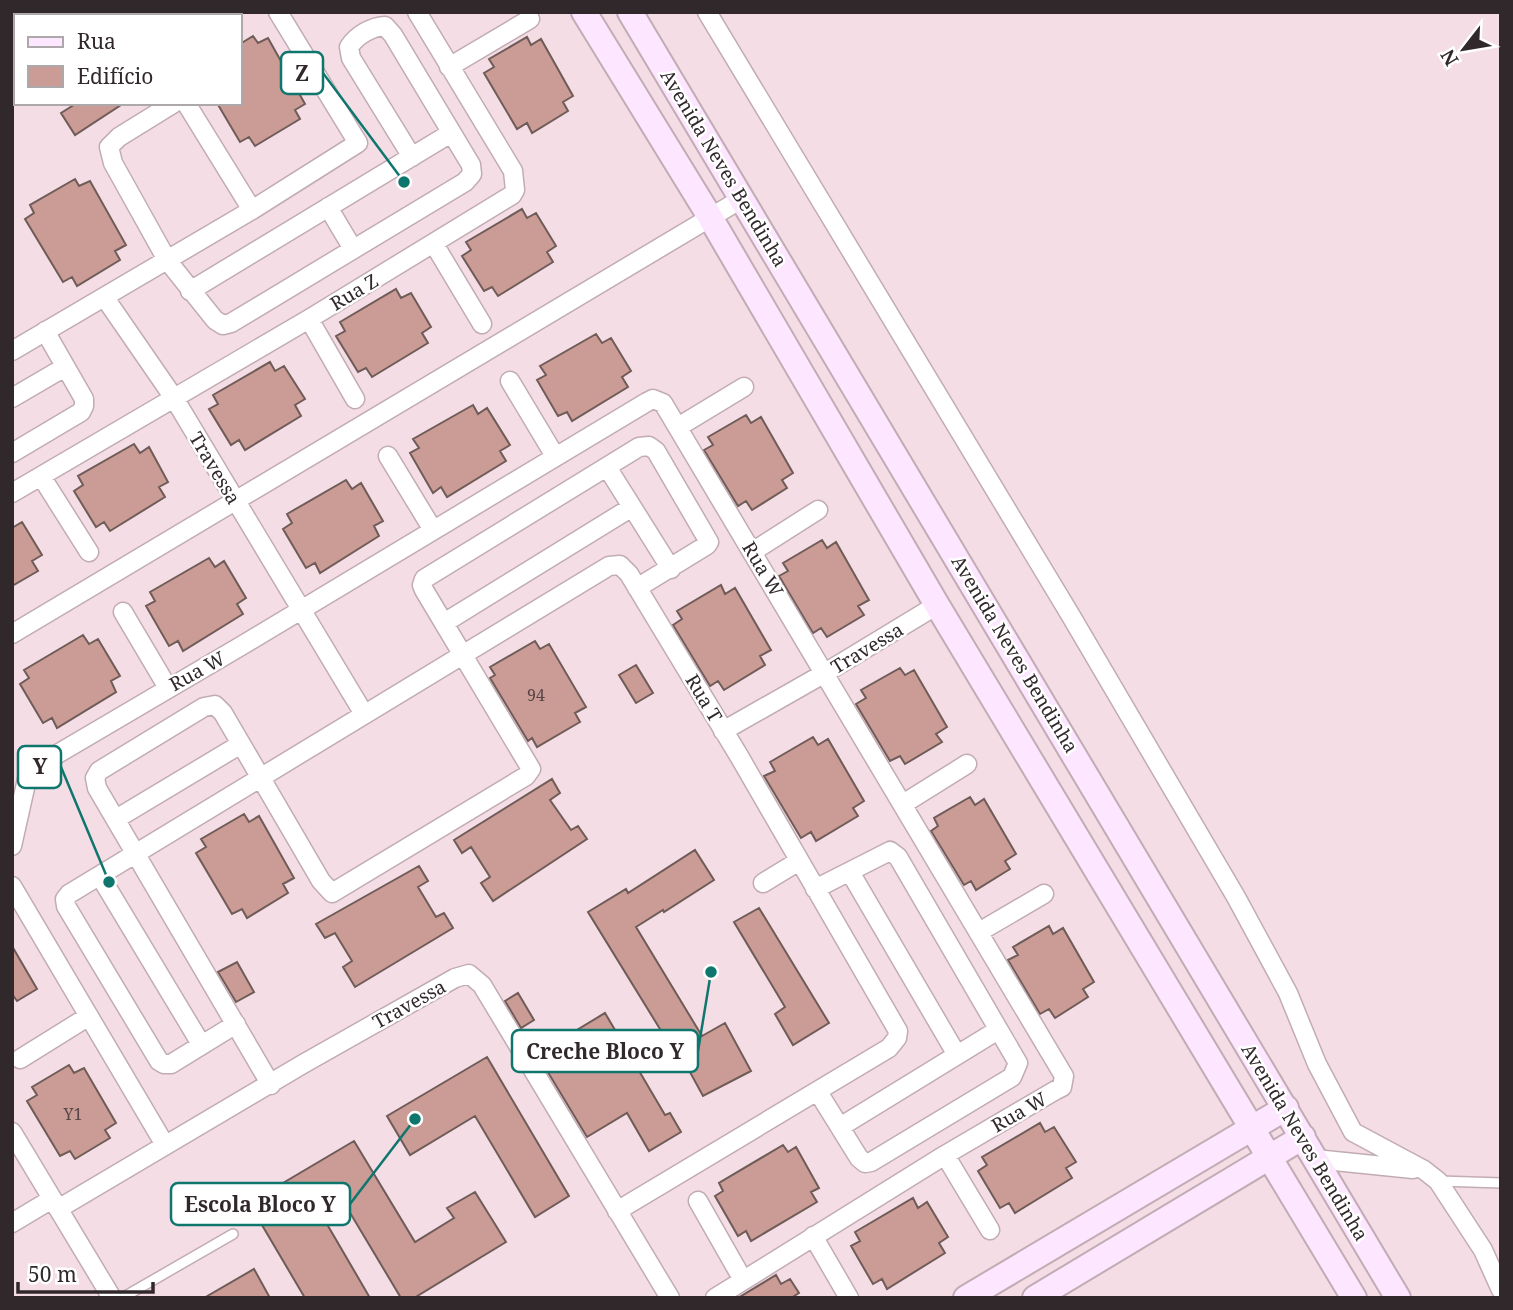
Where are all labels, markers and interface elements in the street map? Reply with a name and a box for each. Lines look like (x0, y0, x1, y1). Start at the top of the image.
legend (14, 14, 242, 105)
north arrow (1429, 14, 1499, 84)
text: Rua (77, 27, 116, 55)
text: N (1434, 45, 1464, 71)
callout: Z (281, 52, 323, 94)
text: Z (295, 59, 309, 87)
text: Edifício (77, 62, 153, 90)
street label: Avenida Neves Bendinha (655, 64, 793, 272)
street label: Rua Z (325, 268, 383, 316)
street label: Travessa (183, 427, 247, 509)
street label: Rua W (736, 537, 790, 602)
street label: Avenida Neves Bendinha (946, 550, 1084, 758)
street label: Travessa (826, 616, 908, 680)
street label: Rua W (164, 645, 230, 697)
street label: Rua T (680, 669, 729, 727)
house number: 94 (527, 684, 545, 706)
callout: Y (18, 746, 61, 788)
text: Y (33, 752, 48, 780)
street label: Travessa (368, 973, 450, 1035)
callout: Creche Bloco Y (512, 1030, 698, 1072)
text: Creche Bloco Y (526, 1037, 684, 1065)
street label: Avenida Neves Bendinha (1236, 1038, 1374, 1246)
street label: Rua W (986, 1086, 1052, 1138)
house number: Y1 (63, 1103, 82, 1125)
callout: Escola Bloco Y (171, 1183, 350, 1225)
text: Escola Bloco Y (184, 1190, 336, 1218)
scale bar (18, 1250, 152, 1294)
text: 50 m (28, 1260, 77, 1288)

